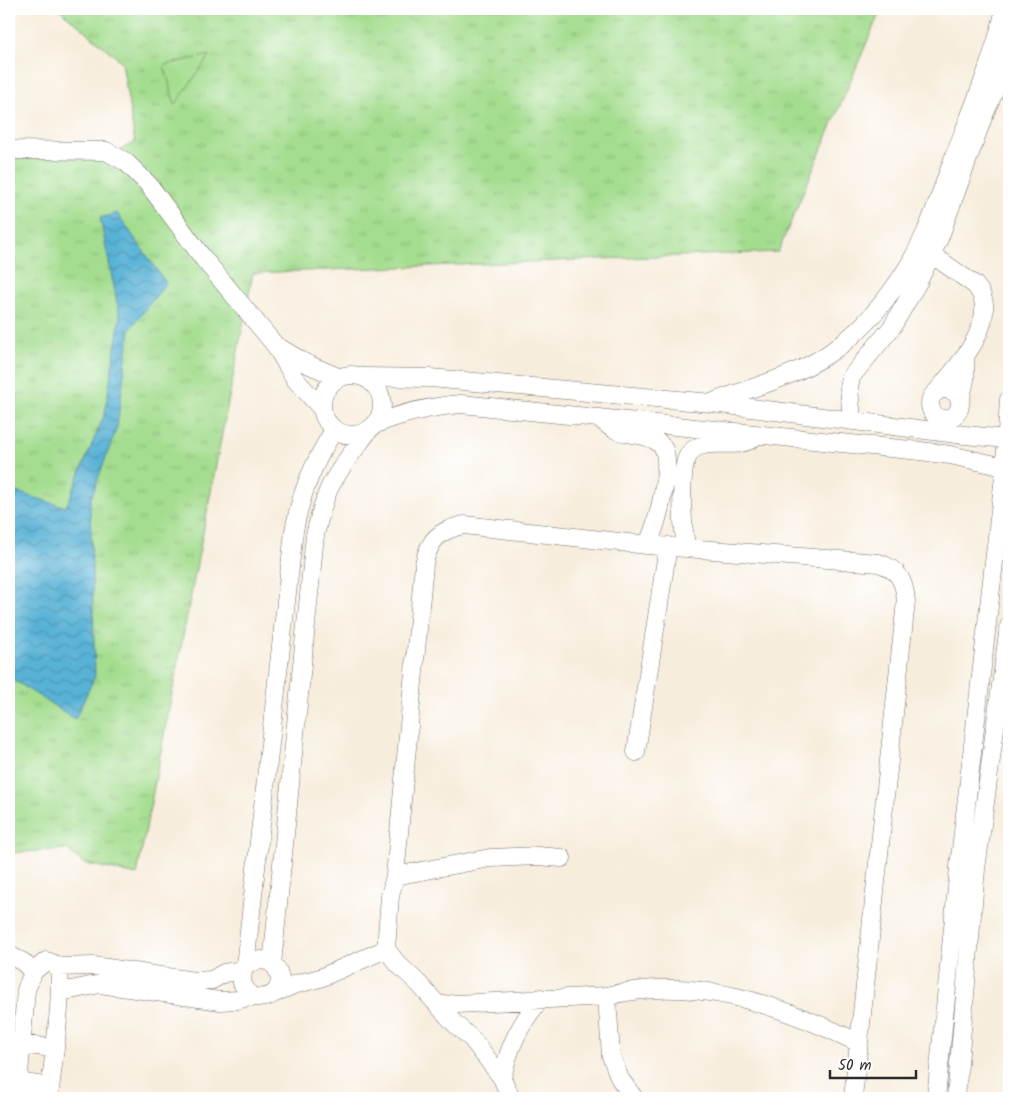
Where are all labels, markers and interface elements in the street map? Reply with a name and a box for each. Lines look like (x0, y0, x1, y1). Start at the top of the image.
scale bar (830, 1047, 917, 1079)
text: 50 m (838, 1054, 872, 1078)

